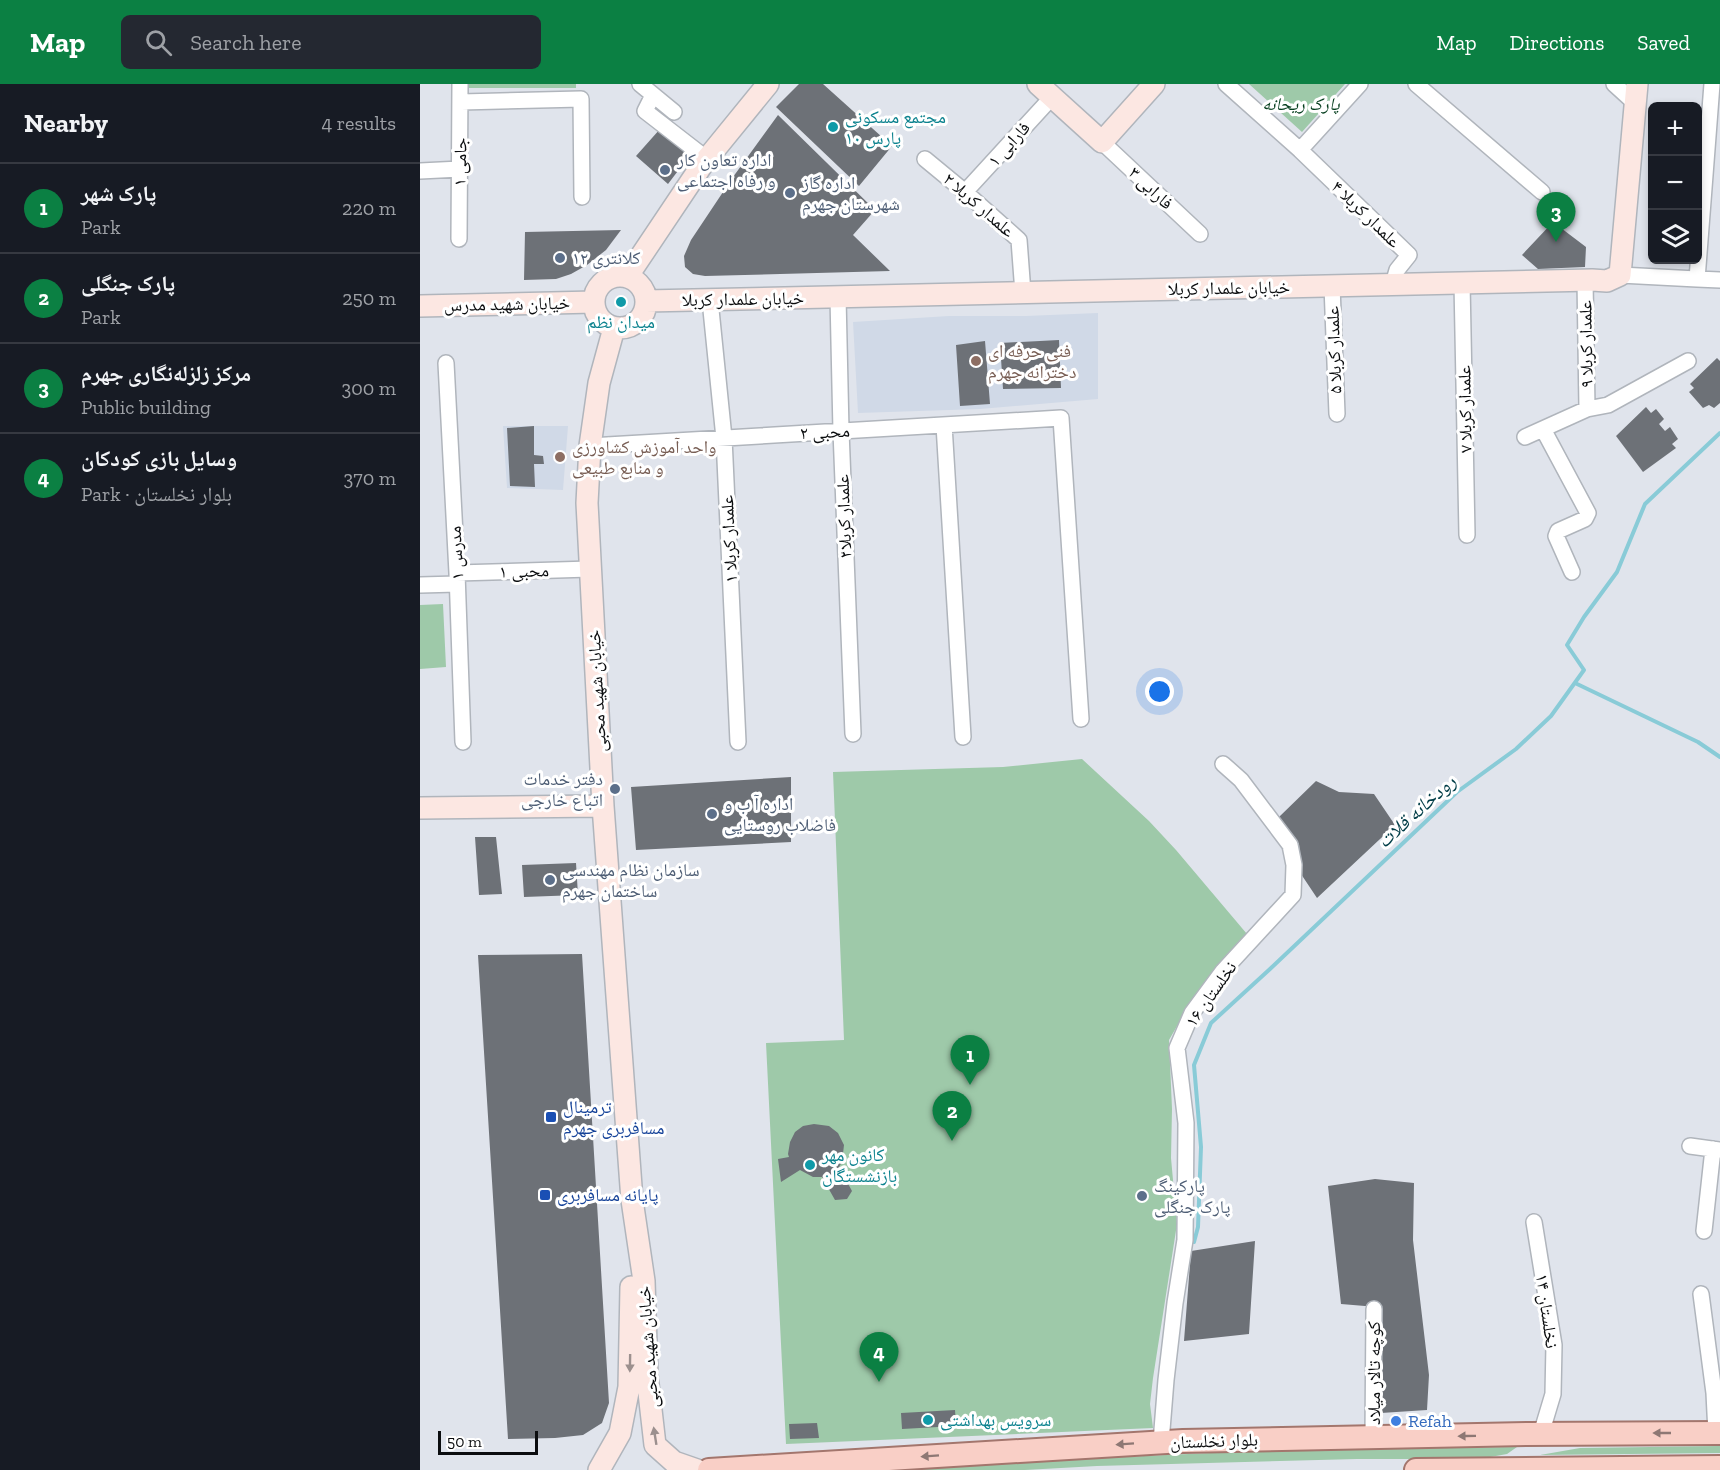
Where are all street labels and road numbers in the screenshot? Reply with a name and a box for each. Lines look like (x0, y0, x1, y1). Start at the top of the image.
street label: فارابی ۱ (983, 117, 1035, 171)
street label: جامی ۱ (449, 137, 471, 187)
street label: فارابی ۳ (1124, 162, 1178, 214)
street label: علمدار کربلا ۲ (939, 168, 1019, 242)
street label: علمدار کربلا ۴ (1327, 176, 1405, 252)
street label: خیابان علمدار کربلا (1168, 276, 1290, 300)
street label: خیابان علمدار کربلا (682, 287, 804, 311)
street label: خیابان شهید مدرس (444, 292, 570, 316)
street label: علمدار کربلا ۹ (1574, 300, 1598, 388)
street label: علمدار کربلا ۵ (1321, 306, 1347, 394)
street label: علمدار کربلا ۷ (1453, 365, 1477, 453)
street label: محبی ۲ (799, 420, 851, 444)
street label: علمدار کربلا۳ (832, 474, 856, 558)
street label: علمدار کربلا ۱ (716, 495, 742, 583)
street label: مدرس ۱ (444, 525, 468, 581)
street label: محبی ۱ (499, 559, 549, 583)
street label: خیابان شهید محبی (583, 629, 611, 753)
street label: نخلستان ۱۶ (1180, 957, 1242, 1031)
street label: نخلستان ۱۴ (1531, 1272, 1563, 1350)
street label: خیابان شهید محبی (633, 1285, 663, 1409)
street label: کوچه تالار میلاد (1363, 1321, 1385, 1425)
street label: بلوار نخلستان (1170, 1428, 1258, 1454)

